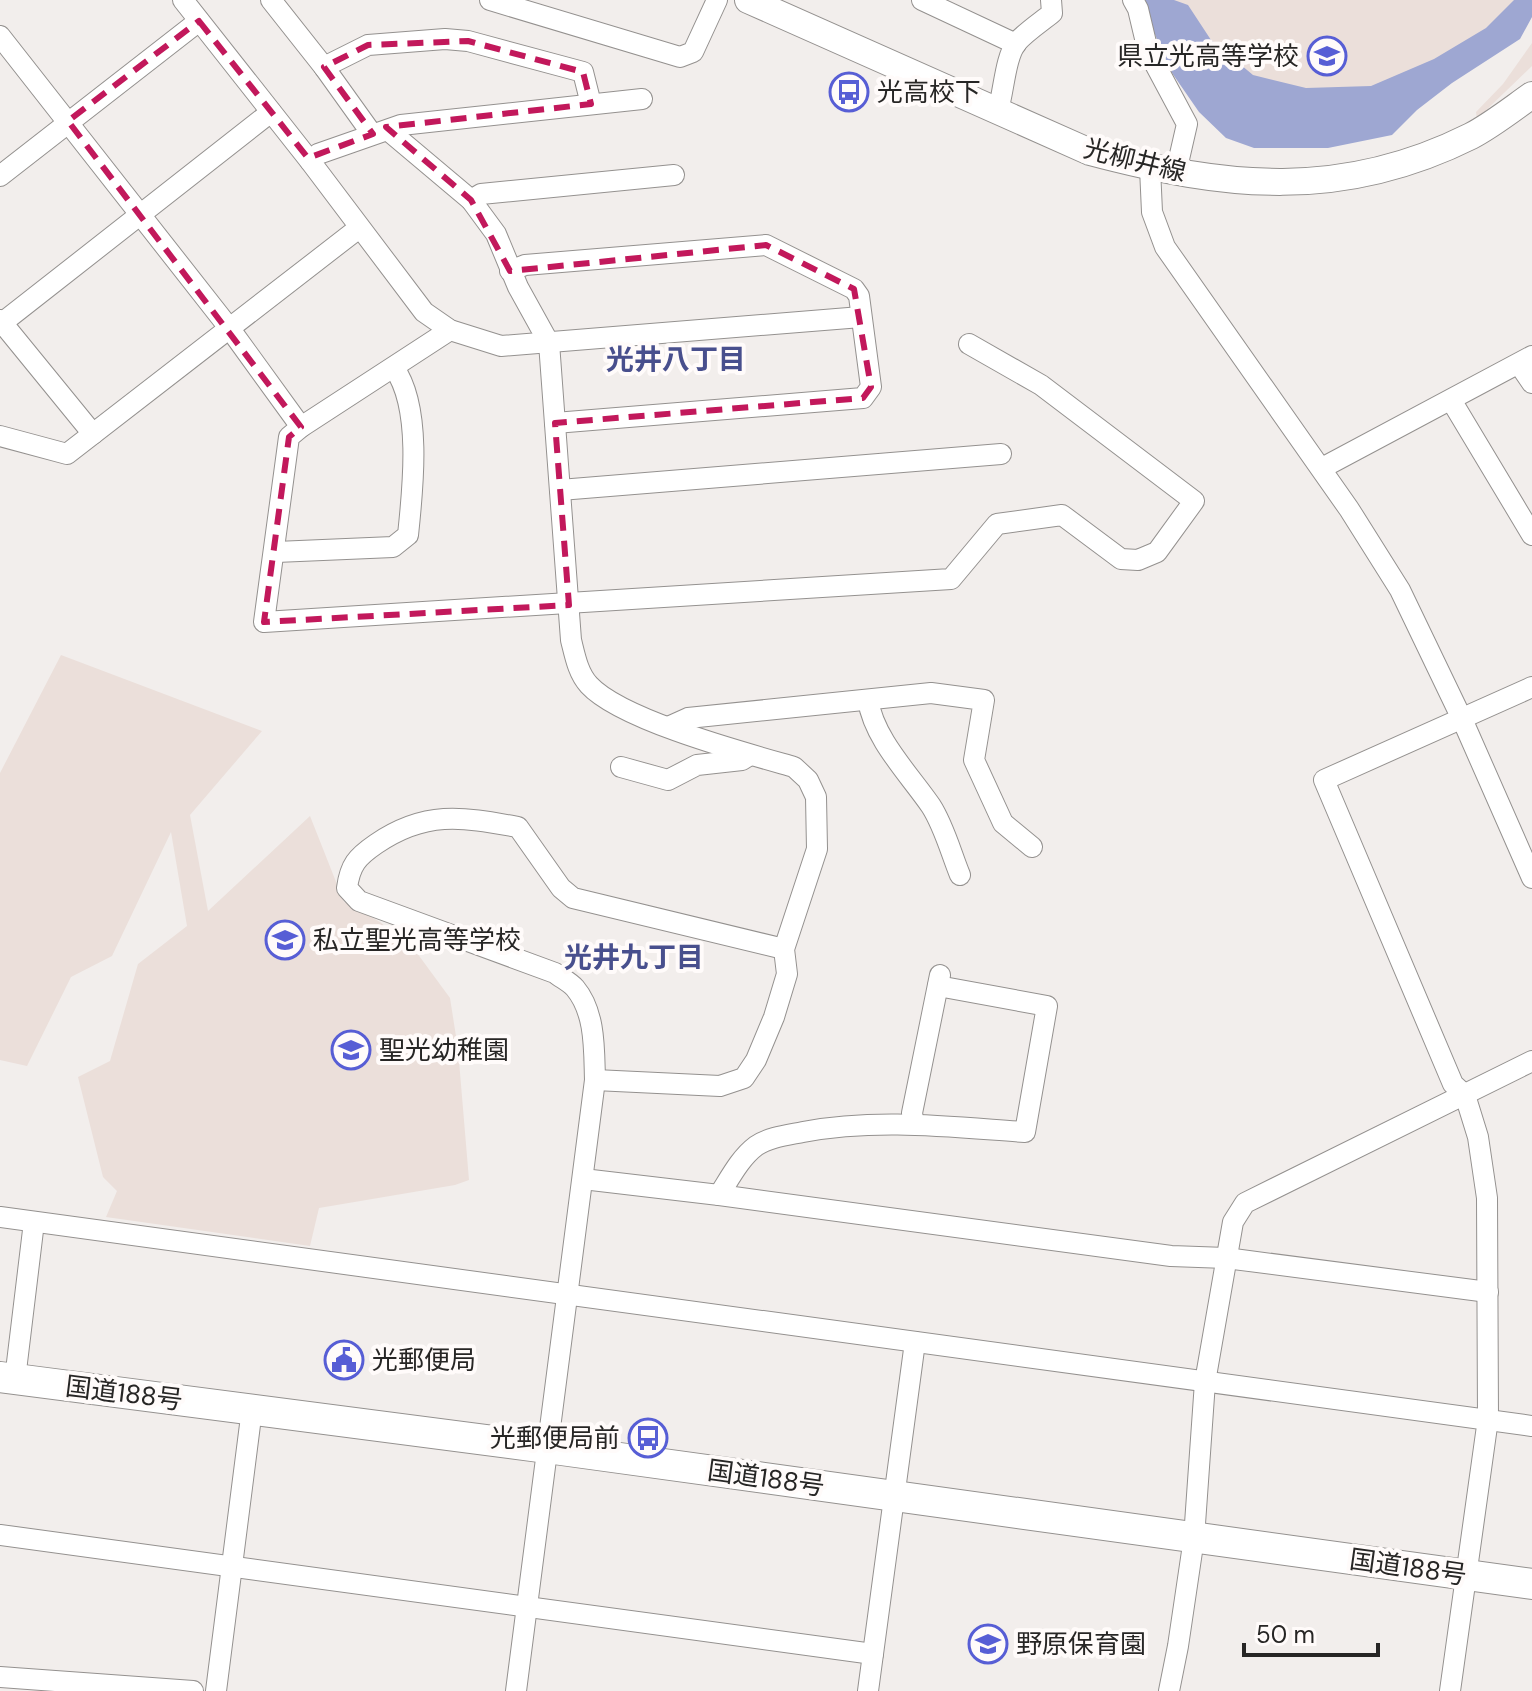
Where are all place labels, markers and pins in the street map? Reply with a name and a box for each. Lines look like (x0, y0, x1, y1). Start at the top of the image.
school or university icon: 県立光高等学校 (1306, 35, 1348, 77)
place label: 県立光高等学校 (1117, 39, 1299, 73)
bus stop icon: 光高校下 (828, 71, 870, 113)
place label: 光高校下 (877, 75, 981, 109)
school or university icon: 私立聖光高等学校 (264, 919, 306, 961)
place label: 私立聖光高等学校 (313, 923, 521, 957)
school or university icon: 聖光幼稚園 (330, 1029, 372, 1071)
place label: 聖光幼稚園 (379, 1033, 509, 1067)
public building icon: 光郵便局 (323, 1339, 365, 1381)
place label: 光郵便局 (372, 1343, 476, 1377)
bus stop icon: 光郵便局前 (627, 1417, 669, 1459)
place label: 光郵便局前 (490, 1421, 620, 1455)
school or university icon: 野原保育園 (967, 1623, 1009, 1665)
place label: 野原保育園 (1016, 1627, 1146, 1661)

